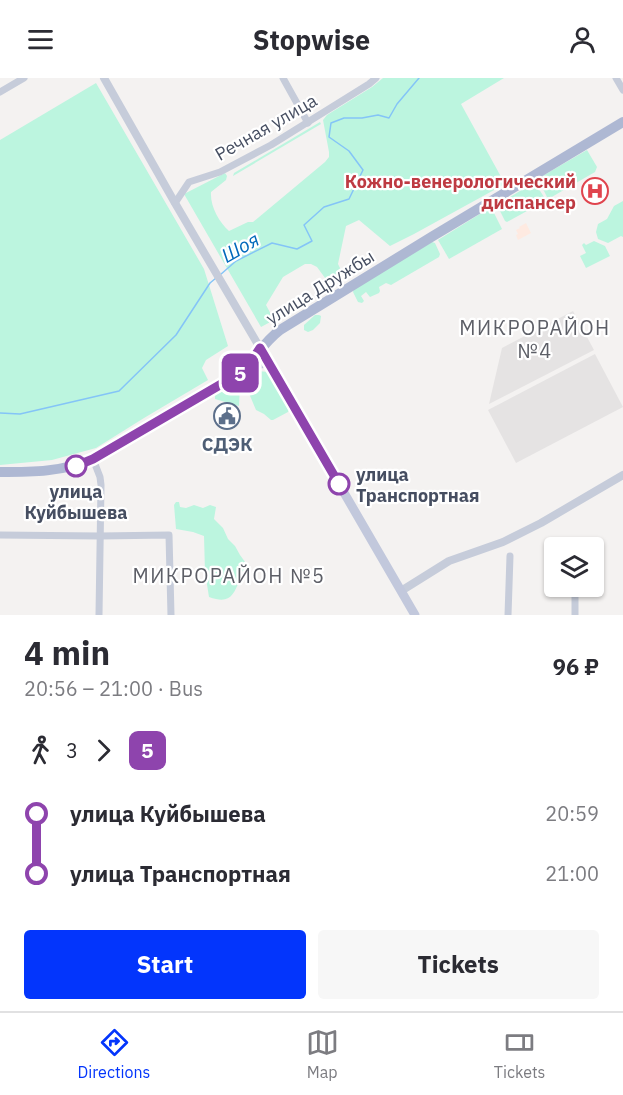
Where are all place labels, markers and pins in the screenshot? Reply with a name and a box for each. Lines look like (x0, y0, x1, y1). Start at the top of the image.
place label: Кожно-венерологический диспансер (345, 170, 576, 214)
hospital icon: Кожно-венерологический диспансер (580, 176, 610, 206)
public building icon: СДЭК (212, 401, 242, 431)
place label: СДЭК (202, 433, 252, 456)
marker: улица Куйбышева (65, 455, 87, 477)
place label: улица Транспортная (356, 463, 480, 507)
marker: улица Транспортная (328, 473, 350, 495)
place label: улица Куйбышева (24, 480, 128, 524)

